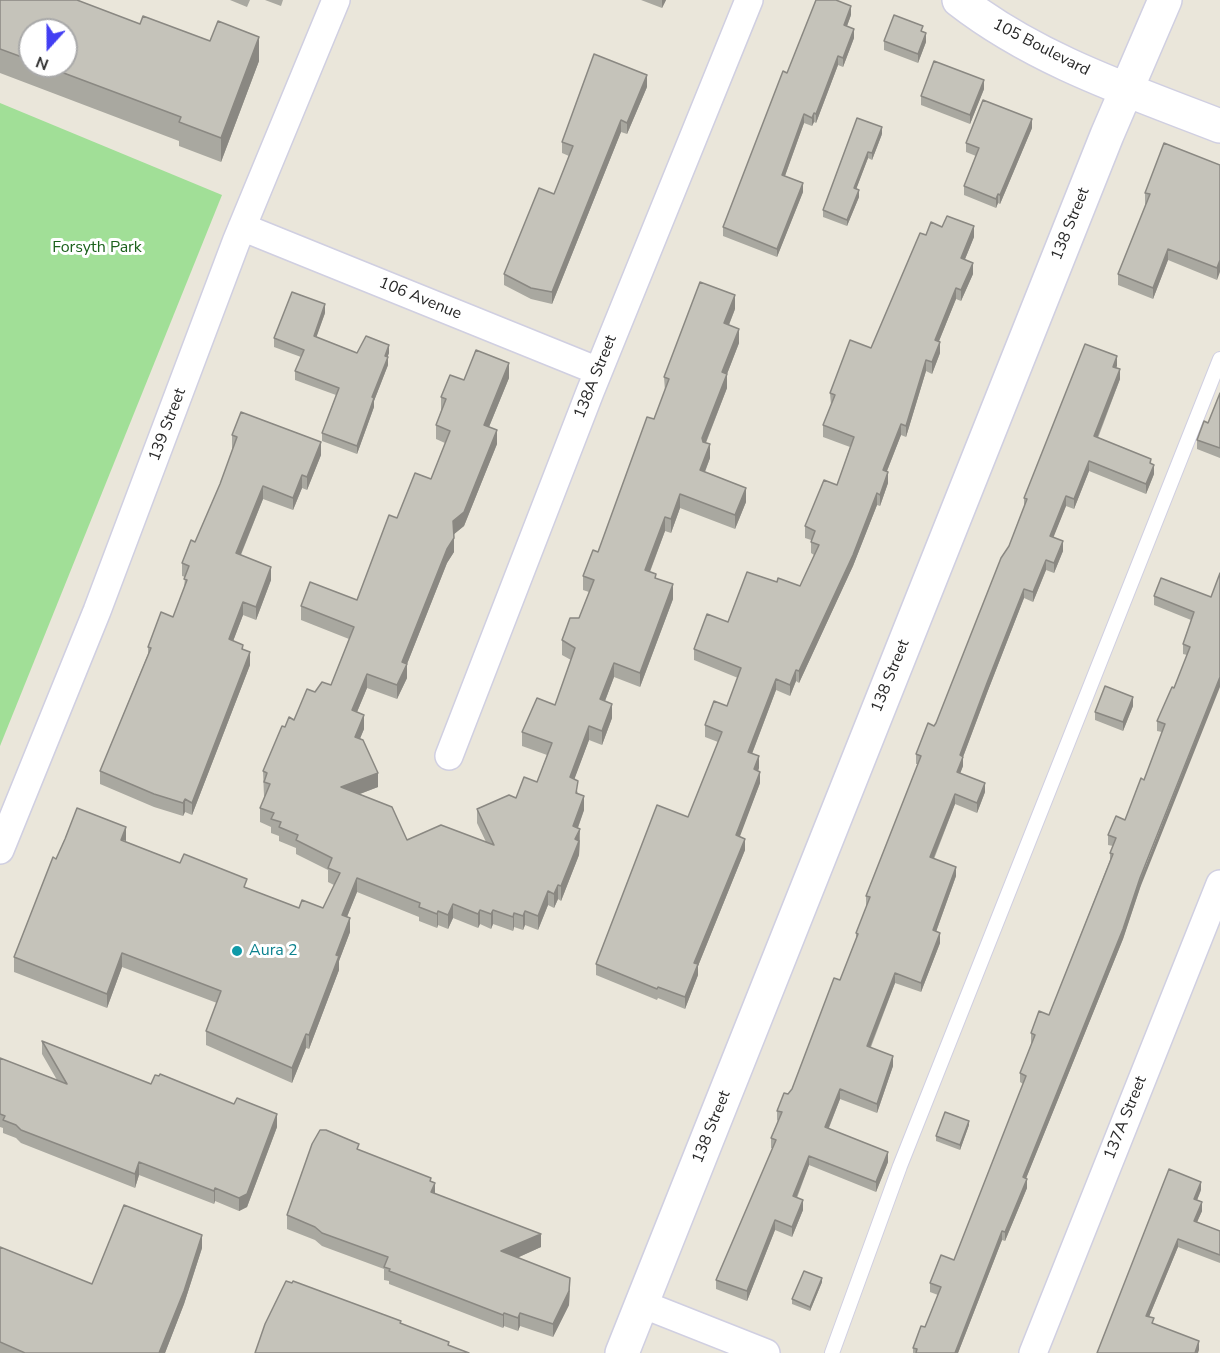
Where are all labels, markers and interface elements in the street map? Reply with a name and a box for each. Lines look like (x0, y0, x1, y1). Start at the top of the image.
street label: 105 Boulevard (989, 15, 1093, 81)
north arrow (18, 18, 78, 78)
text: N (33, 51, 52, 75)
street label: 138 Street (1048, 185, 1094, 263)
park label: Forsyth Park (52, 238, 142, 258)
street label: 106 Avenue (376, 274, 464, 324)
street label: 138A Street (571, 333, 621, 421)
street label: 139 Street (145, 386, 191, 464)
street label: 138 Street (868, 637, 914, 715)
place label: Aura 2 (249, 941, 297, 961)
marker: Aura 2 (230, 944, 244, 958)
street label: 137A Street (1101, 1074, 1151, 1162)
street label: 138 Street (689, 1088, 735, 1166)

